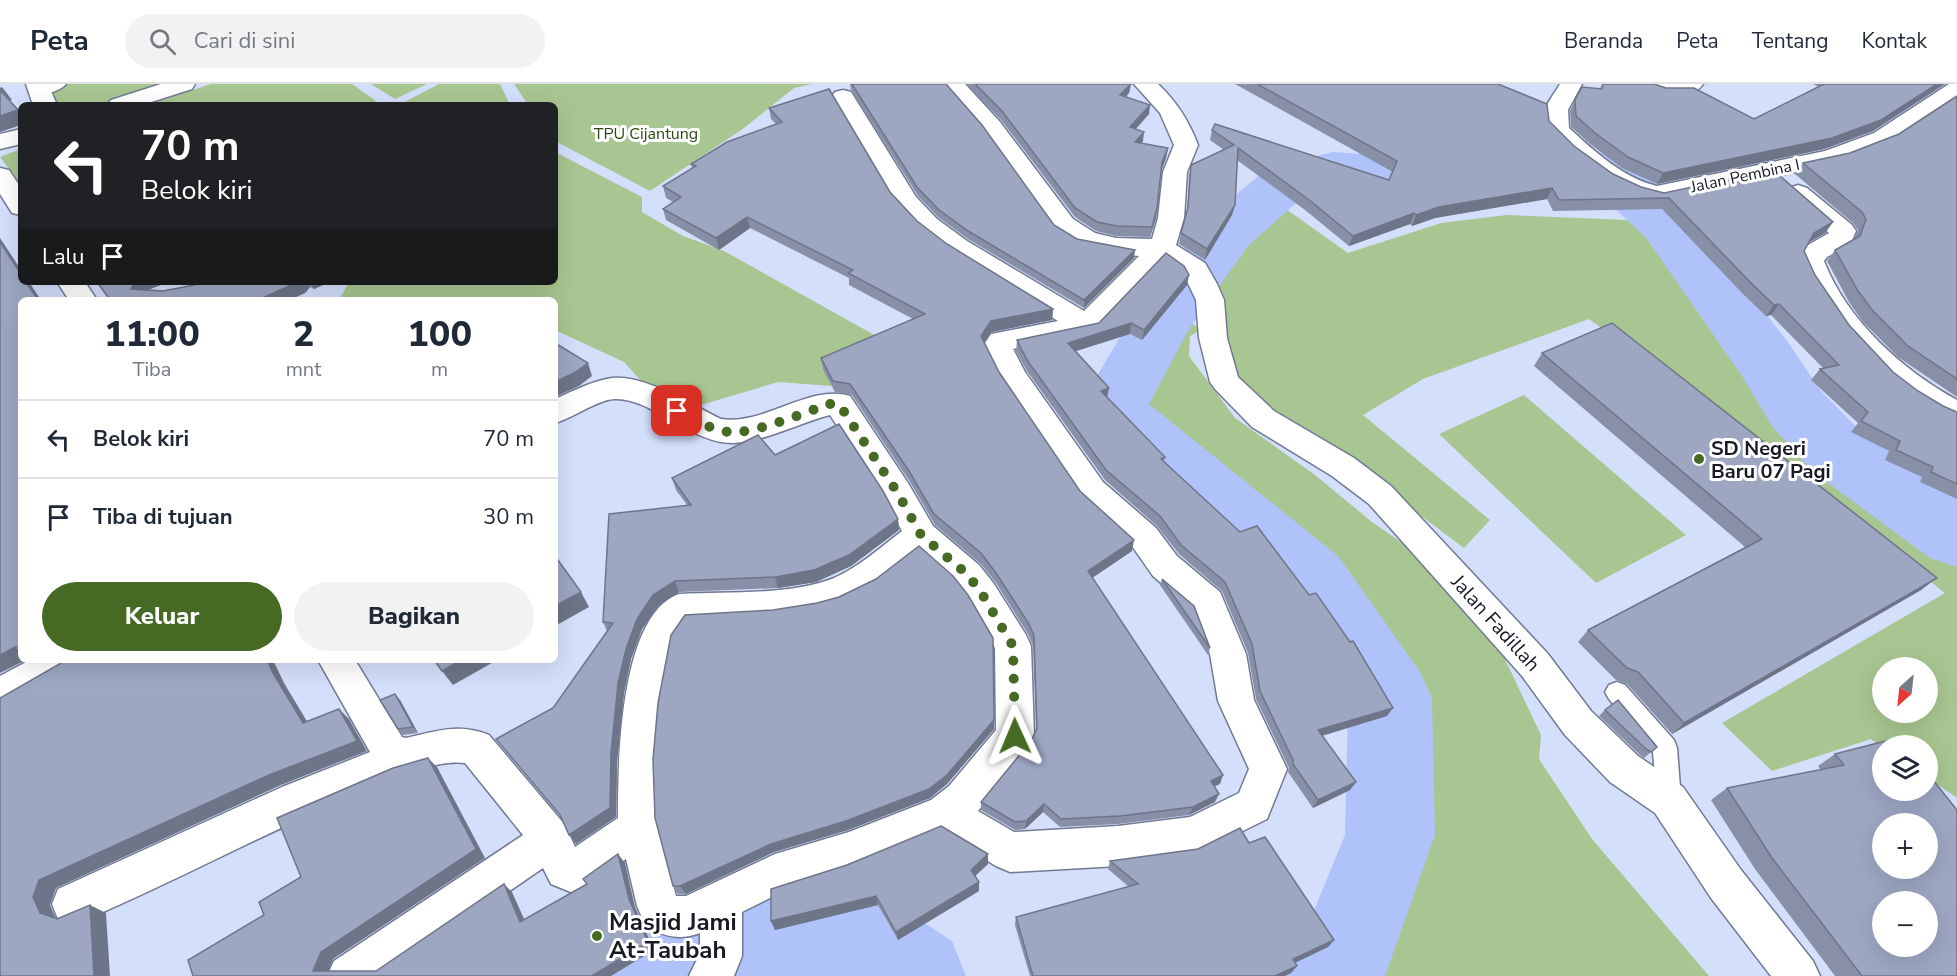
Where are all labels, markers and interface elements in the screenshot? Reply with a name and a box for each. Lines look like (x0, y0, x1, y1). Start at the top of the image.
search box (125, 14, 545, 68)
text: Peta (30, 22, 89, 60)
icon: search (146, 25, 179, 58)
text: Cari di sini (194, 26, 295, 56)
text: Beranda (1564, 27, 1643, 55)
text: Peta (1676, 27, 1719, 55)
text: Tentang (1752, 27, 1829, 55)
text: Kontak (1862, 27, 1927, 55)
text: 70 m (141, 118, 240, 175)
park label: TPU Cijantung (594, 123, 698, 145)
icon: left (42, 126, 120, 204)
street label: Jalan Pembina I (1688, 154, 1802, 198)
text: Belok kiri (141, 172, 253, 209)
icon: arrive (96, 240, 129, 273)
text: Lalu (42, 242, 84, 272)
text: 11:00 (104, 310, 200, 359)
text: 2 (293, 310, 314, 359)
text: 100 (407, 310, 472, 359)
text: Tiba (132, 356, 171, 383)
text: mnt (286, 356, 321, 383)
text: m (431, 356, 448, 383)
pin (651, 385, 702, 436)
icon: arrive (660, 394, 693, 427)
icon: left (42, 423, 75, 456)
text: Belok kiri (93, 424, 189, 454)
text: 70 m (483, 424, 534, 454)
place label: SD Negeri Baru 07 Pagi (1711, 435, 1831, 485)
marker: SD Negeri Baru 07 Pagi (1692, 452, 1706, 466)
icon: arrive (42, 501, 75, 534)
text: Tiba di tujuan (93, 502, 233, 532)
text: 30 m (483, 502, 534, 532)
street label: Jalan Fadillah (1444, 568, 1546, 677)
button: Keluar (42, 582, 282, 651)
button: Bagikan (294, 582, 534, 651)
north arrow (1872, 657, 1938, 723)
map controls (1872, 657, 1938, 957)
position arrow (983, 704, 1047, 768)
button: layers (1872, 735, 1938, 801)
button: + (1872, 813, 1938, 879)
button: − (1872, 891, 1938, 957)
place label: Masjid Jami At-Taubah (609, 906, 737, 966)
marker: Masjid Jami At-Taubah (590, 929, 604, 943)

